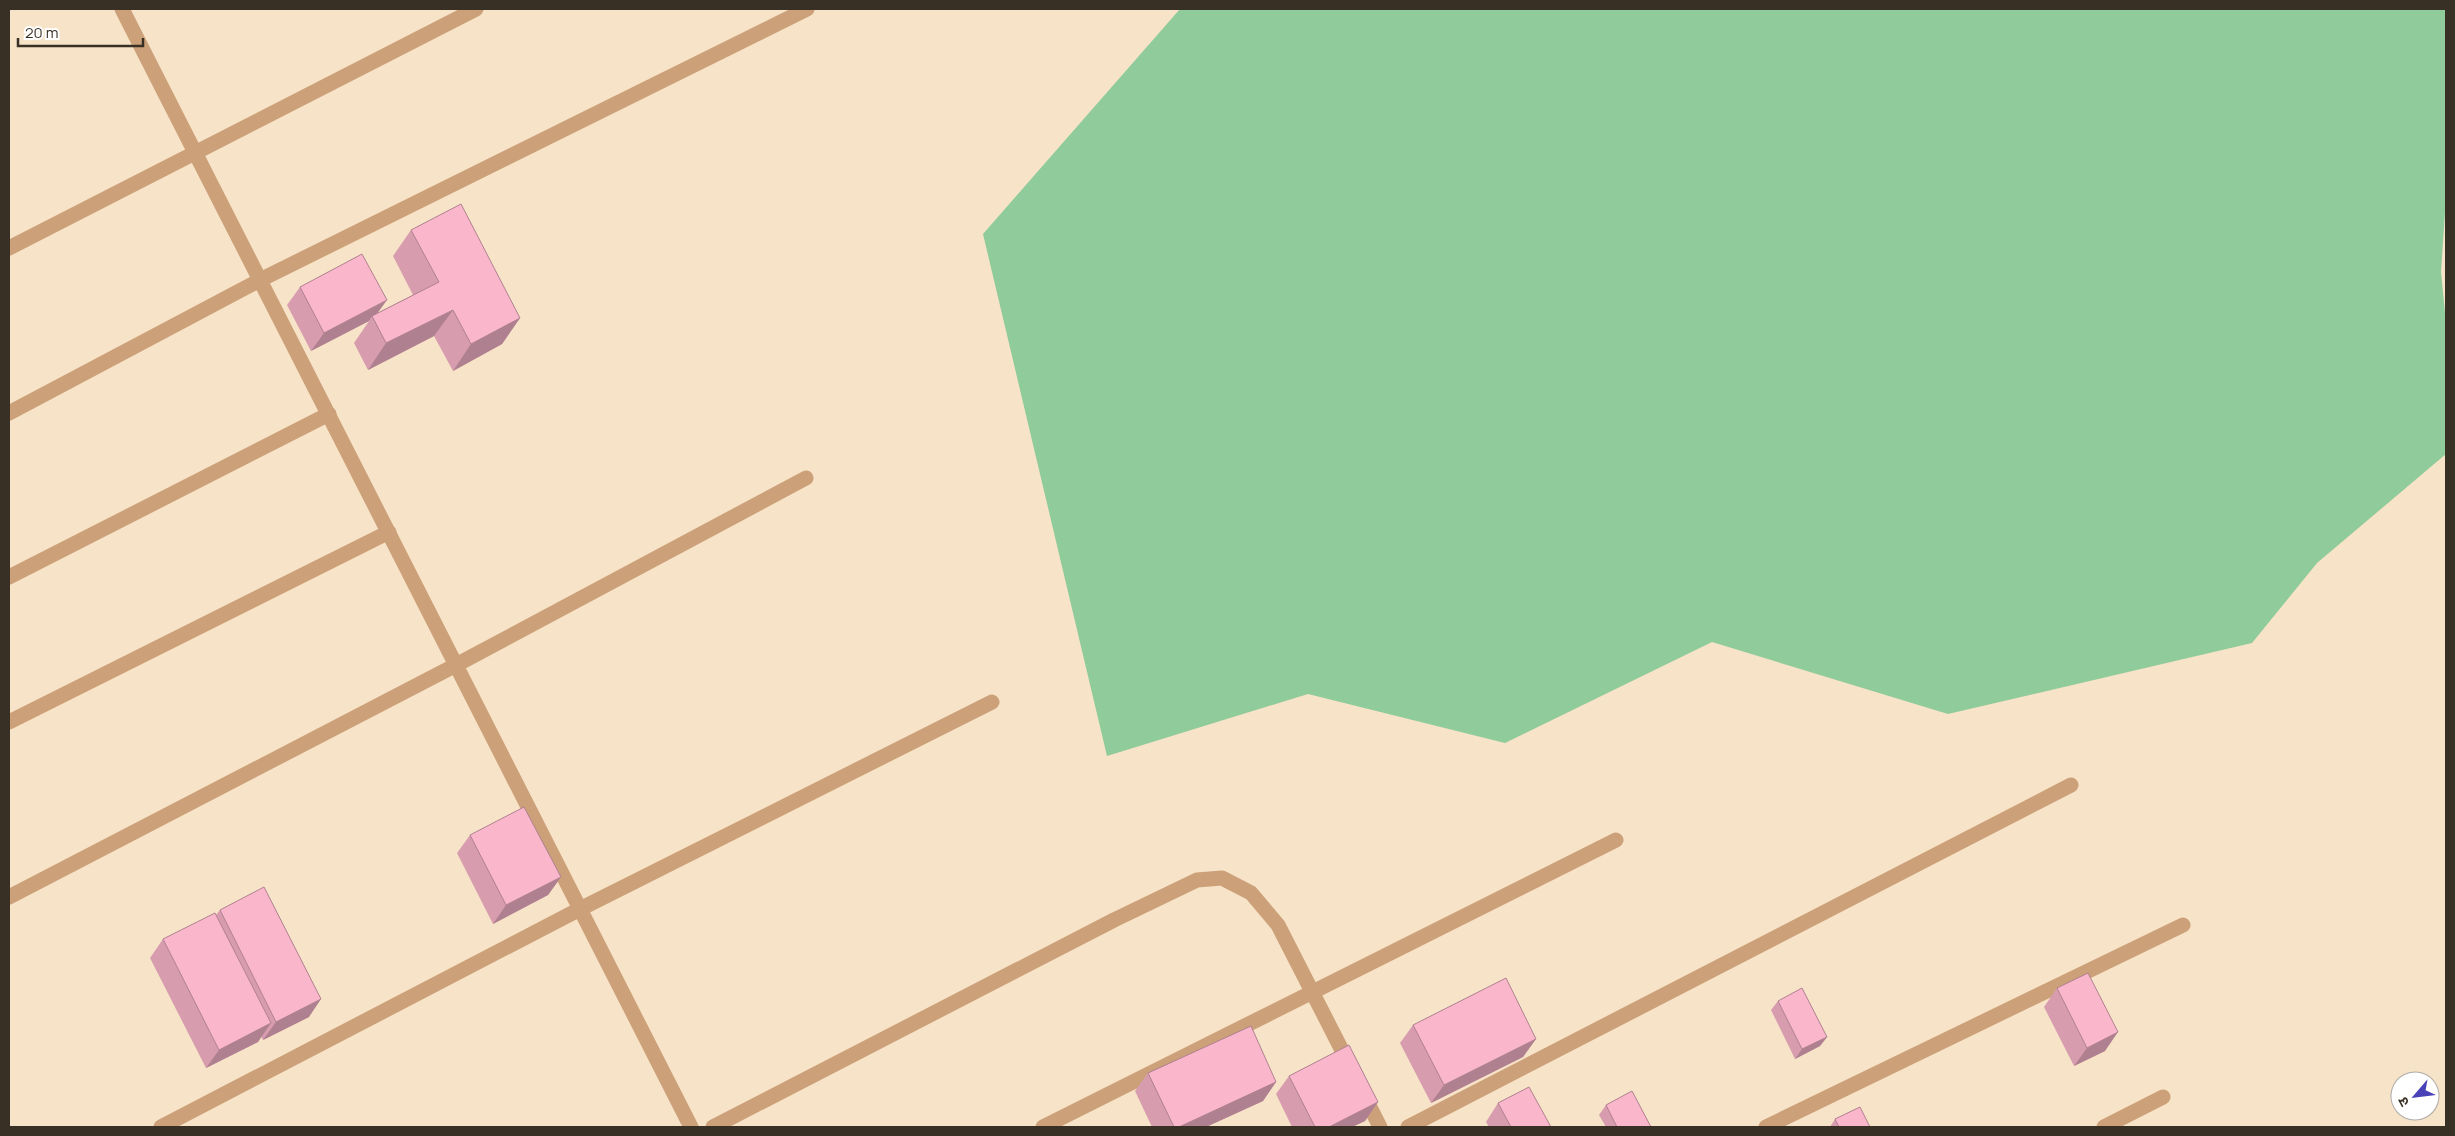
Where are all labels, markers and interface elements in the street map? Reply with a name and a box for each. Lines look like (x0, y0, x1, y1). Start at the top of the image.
scale bar (18, 15, 142, 47)
text: 20 m (25, 22, 58, 43)
north arrow (2390, 1071, 2440, 1121)
text: उ (2392, 1094, 2413, 1110)

